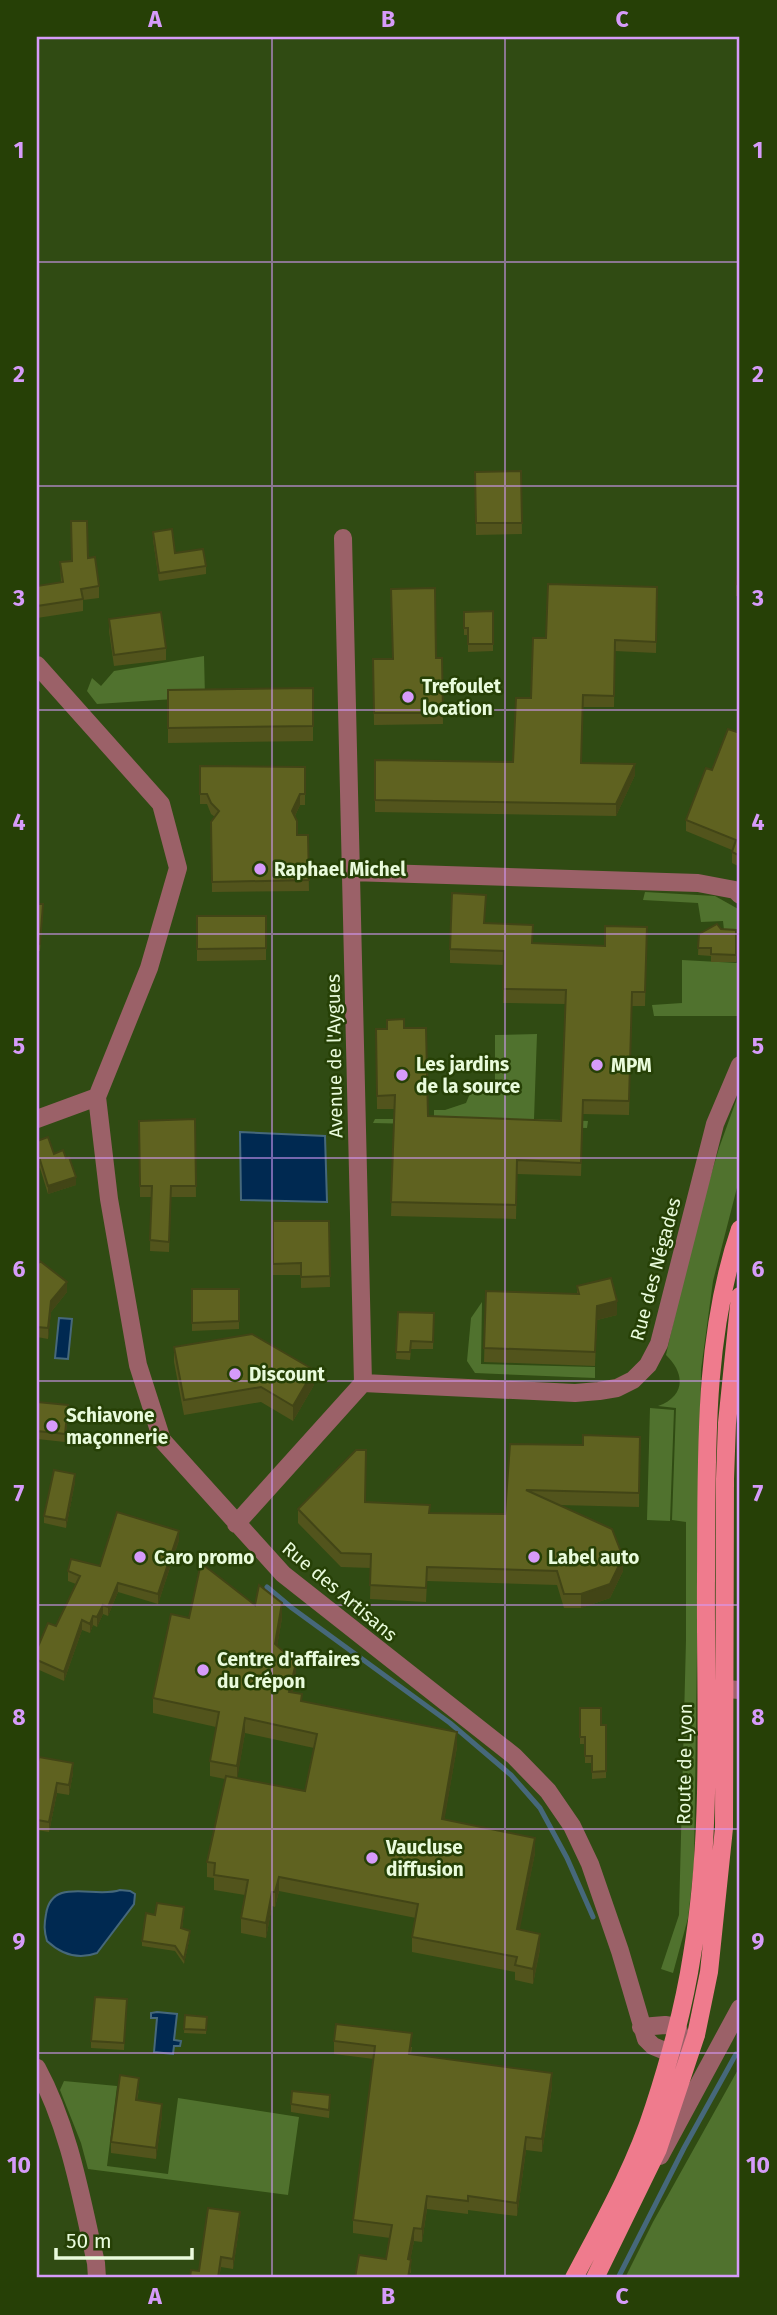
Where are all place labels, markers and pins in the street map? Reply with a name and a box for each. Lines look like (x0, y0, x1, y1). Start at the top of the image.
place label: Trefoulet location (422, 675, 502, 720)
marker: Trefoulet location (400, 689, 416, 705)
place label: Raphael Michel (274, 858, 406, 881)
marker: Raphael Michel (252, 861, 268, 877)
place label: Les jardins de la source (416, 1053, 520, 1098)
place label: MPM (611, 1054, 652, 1077)
marker: MPM (589, 1057, 605, 1073)
marker: Les jardins de la source (394, 1067, 410, 1083)
place label: Discount (249, 1363, 326, 1386)
marker: Discount (227, 1366, 243, 1382)
place label: Schiavone maçonnerie (66, 1404, 168, 1449)
marker: Schiavone maçonnerie (44, 1418, 60, 1434)
place label: Caro promo (154, 1546, 254, 1569)
place label: Label auto (548, 1546, 639, 1569)
marker: Caro promo (132, 1549, 148, 1565)
marker: Label auto (526, 1549, 542, 1565)
place label: Centre d'affaires du Crépon (217, 1648, 360, 1693)
marker: Centre d'affaires du Crépon (195, 1662, 211, 1678)
place label: Vaucluse diffusion (385, 1836, 464, 1881)
marker: Vaucluse diffusion (364, 1850, 380, 1866)

